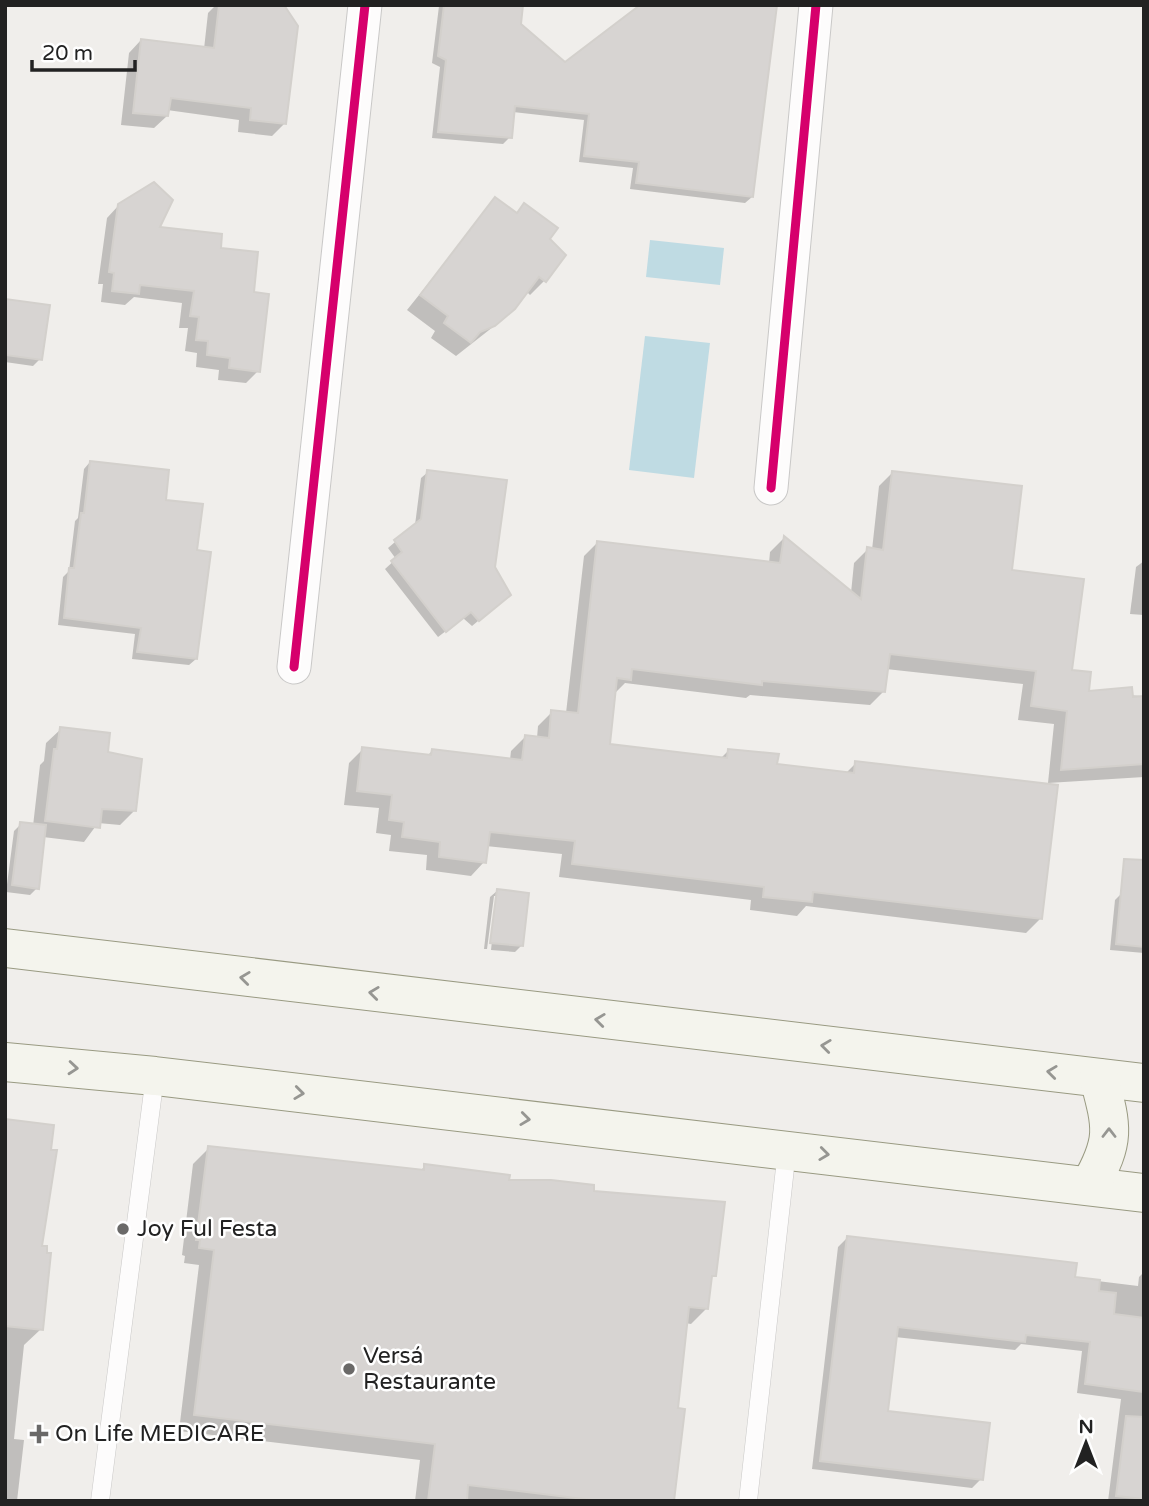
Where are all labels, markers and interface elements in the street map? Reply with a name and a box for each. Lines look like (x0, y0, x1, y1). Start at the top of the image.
scale bar (32, 28, 135, 72)
text: 20 m (42, 41, 93, 66)
one-way arrow (239, 970, 251, 985)
one-way arrow (368, 986, 380, 1001)
one-way arrow (594, 1012, 605, 1027)
one-way arrow (820, 1039, 831, 1054)
one-way arrow (68, 1060, 79, 1075)
one-way arrow (1046, 1065, 1057, 1080)
one-way arrow (294, 1085, 305, 1100)
one-way arrow (520, 1111, 531, 1126)
one-way arrow (1102, 1128, 1117, 1139)
one-way arrow (818, 1146, 830, 1161)
place label: Joy Ful Festa (137, 1215, 278, 1243)
marker: Joy Ful Festa (115, 1221, 131, 1237)
place label: Versá Restaurante (363, 1342, 496, 1396)
marker: Versá Restaurante (341, 1361, 357, 1377)
north arrow (1051, 1408, 1121, 1478)
text: N (1078, 1416, 1094, 1438)
place label: On Life MEDICARE (55, 1420, 264, 1448)
marker: On Life MEDICARE (29, 1424, 49, 1444)

